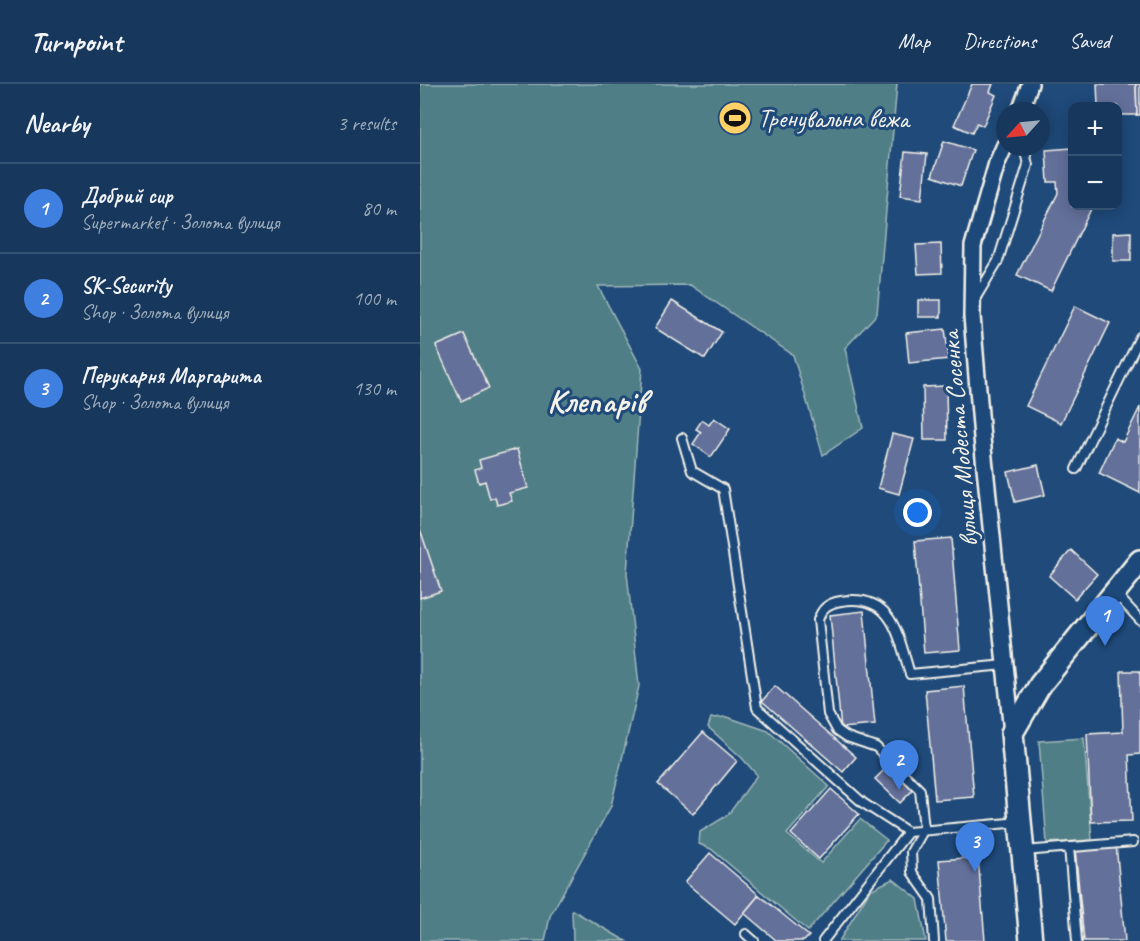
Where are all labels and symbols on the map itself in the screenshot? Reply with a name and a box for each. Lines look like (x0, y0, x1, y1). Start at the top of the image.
sports icon: Тренувальна вежа (717, 100, 753, 136)
place label: Тренувальна вежа (758, 102, 911, 135)
north arrow (996, 102, 1050, 156)
street label: вулиця Модеста Сосенка (933, 327, 985, 548)
district label: Клепарів (547, 381, 654, 422)
your location (903, 498, 932, 527)
pin: 1 (1086, 596, 1124, 646)
pin: 2 (880, 740, 918, 790)
pin: 3 (956, 822, 994, 872)

